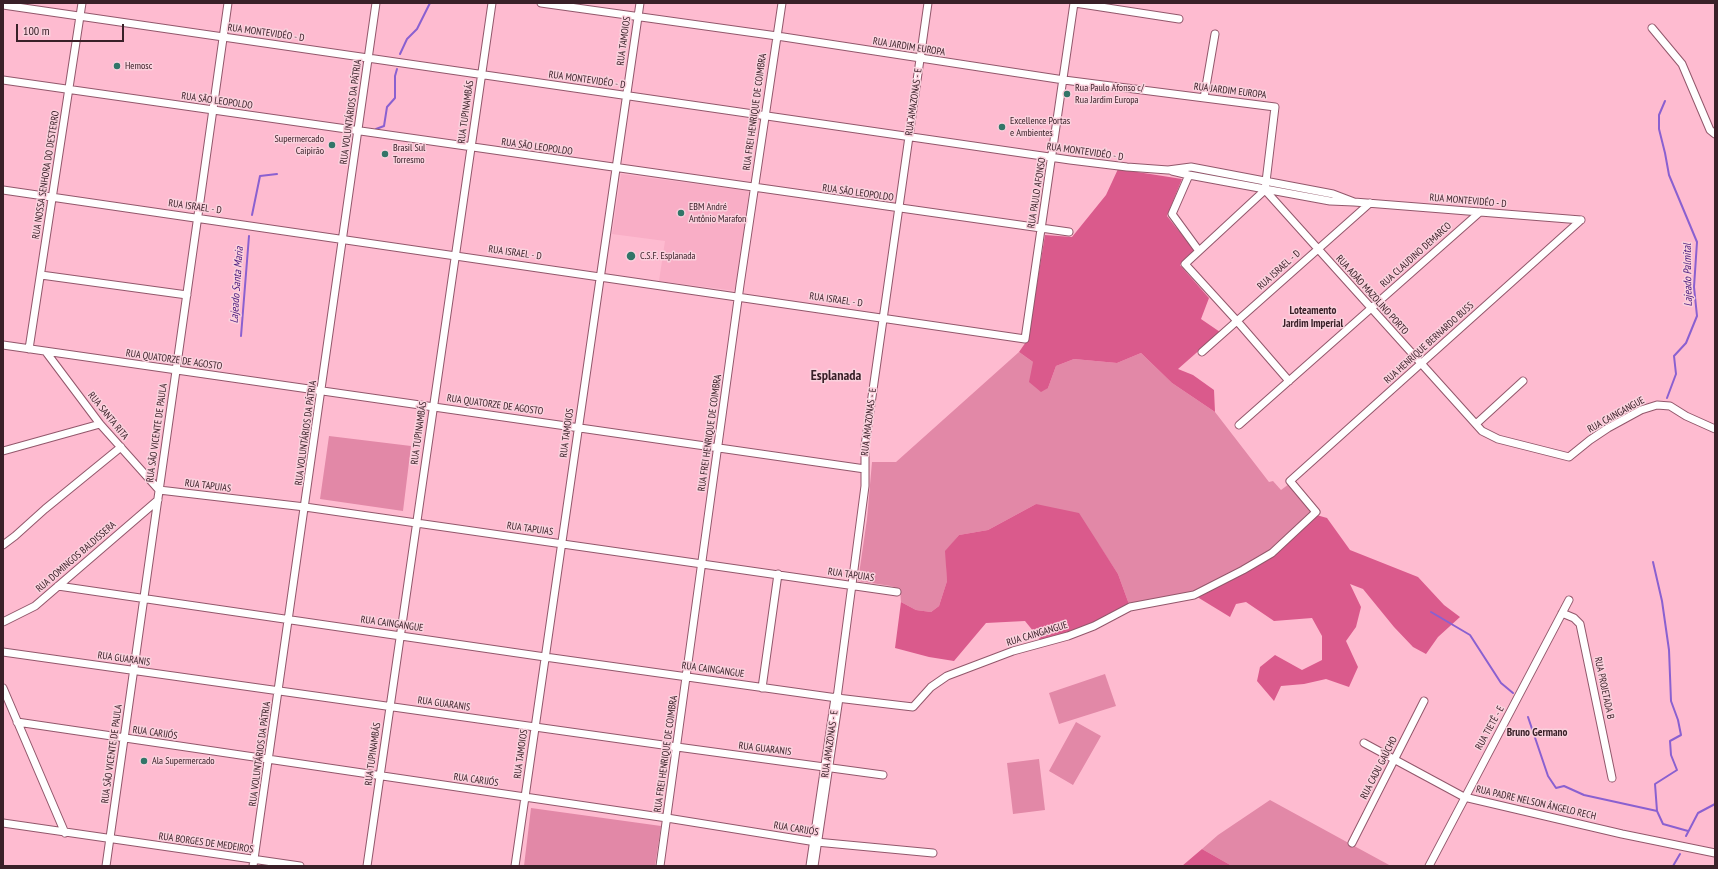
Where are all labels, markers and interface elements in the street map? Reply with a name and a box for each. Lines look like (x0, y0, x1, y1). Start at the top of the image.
scale bar (18, 16, 126, 42)
street label: RUA TAMOIOS (615, 16, 633, 66)
street label: RUA MONTEVIDÉO - D (227, 22, 305, 44)
text: 100 m (23, 23, 50, 38)
street label: RUA JARDIM EUROPA (872, 35, 946, 59)
street label: RUA FREI HENRIQUE DE COIMBRA (741, 53, 769, 171)
street label: RUA VOLUNTÁRIOS DA PÁTRIA (338, 59, 364, 165)
place label: Hemosc (125, 60, 152, 72)
marker: Hemosc (112, 61, 122, 71)
street label: RUA AMAZONAS - E (903, 67, 925, 137)
street label: RUA MONTEVIDÉO - D (548, 69, 626, 91)
street label: RUA TUPINAMBÁS (456, 80, 476, 144)
street label: RUA JARDIM EUROPA (1193, 81, 1267, 101)
place label: Rua Paulo Afonso c/ Rua Jardim Europa (1075, 82, 1144, 106)
marker: Rua Paulo Afonso c/ Rua Jardim Europa (1062, 89, 1072, 99)
street label: RUA SÃO LEOPOLDO (181, 90, 253, 112)
street label: RUA NOSSA SENHORA DO DESTERRO (30, 110, 62, 240)
place label: Excellence Portas e Ambientes (1010, 115, 1070, 138)
marker: Excellence Portas e Ambientes (997, 122, 1007, 132)
place label: Supermercado Caipirão (275, 133, 324, 156)
street label: RUA SÃO LEOPOLDO (501, 136, 573, 158)
marker: Supermercado Caipirão (327, 140, 337, 150)
street label: RUA MONTEVIDÉO - D (1046, 141, 1124, 163)
place label: Brasil Sul Torresmo (393, 142, 425, 166)
marker: Brasil Sul Torresmo (380, 149, 390, 159)
street label: RUA PAULO AFONSO (1025, 157, 1049, 229)
street label: RUA SÃO LEOPOLDO (822, 182, 894, 204)
street label: RUA MONTEVIDÉO - D (1429, 192, 1507, 210)
street label: RUA ISRAEL - D (168, 197, 222, 217)
place label: EBM André Antônio Marafon (689, 201, 746, 224)
marker: EBM André Antônio Marafon (676, 208, 686, 218)
street label: RUA CLAUDINO DEMARCO (1378, 220, 1454, 290)
street label: RUA ISRAEL - D (488, 243, 542, 263)
water label: Lajeado Palmital (1681, 243, 1695, 307)
water label: Lajeado Santa Maria (228, 246, 246, 324)
street label: RUA ISRAEL - D (1255, 248, 1303, 292)
marker: C.S.F. Esplanada (625, 250, 637, 262)
place label: C.S.F. Esplanada (640, 250, 696, 262)
street label: RUA ADÃO MAZOLINO PORTO (1333, 253, 1411, 337)
street label: RUA ISRAEL - D (809, 290, 863, 310)
street label: RUA HENRIQUE BERNARDO BUSS (1382, 300, 1476, 386)
district label: Loteamento Jardim Imperial (1283, 304, 1343, 330)
street label: RUA QUATORZE DE AGOSTO (125, 347, 223, 373)
district label: Esplanada (811, 368, 861, 384)
street label: RUA FREI HENRIQUE DE COIMBRA (696, 374, 724, 492)
street label: RUA VOLUNTÁRIOS DA PÁTRIA (293, 380, 319, 486)
street label: RUA SÃO VICENTE DE PAULA (144, 383, 170, 483)
street label: RUA AMAZONAS - E (859, 387, 879, 457)
street label: RUA SANTA RITA (85, 390, 131, 442)
street label: RUA QUATORZE DE AGOSTO (446, 392, 544, 418)
street label: RUA CAINGANGUE (1586, 394, 1646, 436)
street label: RUA TUPINAMBÁS (409, 401, 429, 465)
street label: RUA TAMOIOS (558, 408, 576, 458)
street label: RUA TAPUIAS (184, 477, 232, 495)
street label: RUA DOMINGOS BALDISSERA (34, 519, 118, 595)
street label: RUA TAPUIAS (506, 520, 554, 538)
street label: RUA TAPUIAS (827, 566, 875, 584)
street label: RUA CAINGANGUE (360, 614, 424, 634)
street label: RUA CAINGANGUE (1005, 619, 1069, 649)
street label: RUA GUARANIS (97, 649, 151, 669)
street label: RUA PROJETADA B (1592, 656, 1616, 720)
street label: RUA CAINGANGUE (681, 660, 745, 680)
street label: RUA GUARANIS (417, 694, 471, 714)
street label: RUA FREI HENRIQUE DE COIMBRA (652, 695, 680, 813)
street label: RUA VOLUNTÁRIOS DA PÁTRIA (247, 701, 273, 807)
street label: RUA SÃO VICENTE DE PAULA (99, 704, 125, 804)
street label: RUA TIETÊ - E (1473, 704, 1507, 752)
street label: RUA AMAZONAS - E (819, 709, 841, 779)
street label: RUA TUPINAMBÁS (363, 722, 383, 786)
street label: RUA CARIJÓS (132, 724, 178, 742)
district label: Bruno Germano (1507, 726, 1567, 740)
street label: RUA TAMOIOS (512, 729, 530, 779)
street label: RUA CADU GAÚCHO (1358, 735, 1400, 801)
street label: RUA GUARANIS (738, 740, 792, 758)
place label: Ala Supermercado (152, 755, 215, 767)
marker: Ala Supermercado (139, 756, 149, 766)
street label: RUA CARIJÓS (453, 771, 499, 789)
street label: RUA PADRE NELSON ÂNGELO RECH (1475, 783, 1597, 823)
street label: RUA CARIJÓS (773, 820, 819, 838)
street label: RUA BORGES DE MEDEIROS (158, 830, 254, 856)

